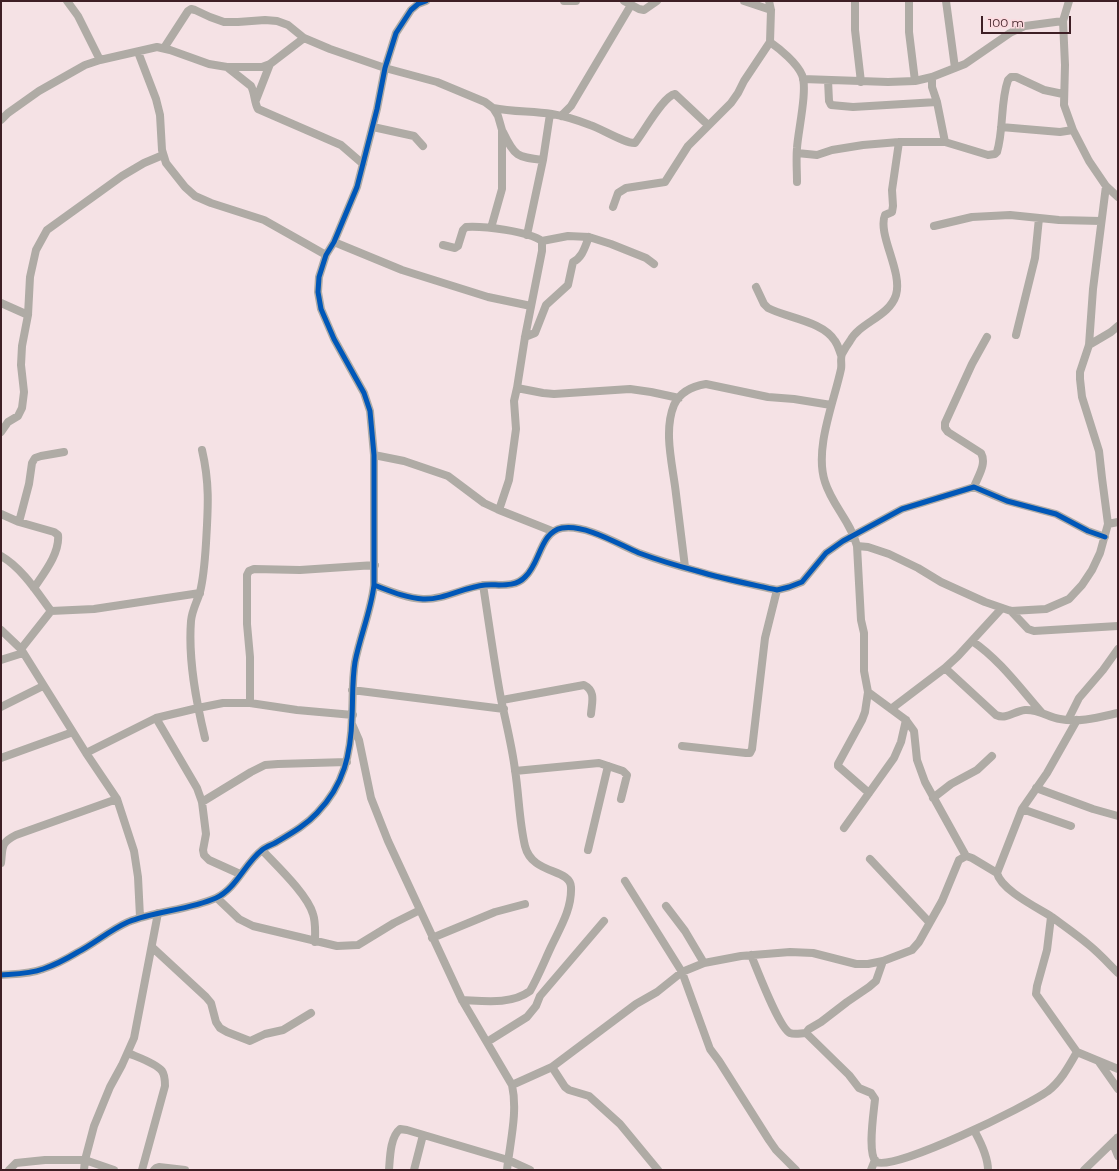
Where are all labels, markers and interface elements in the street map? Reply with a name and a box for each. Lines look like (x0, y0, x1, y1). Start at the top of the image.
scale bar (983, 8, 1073, 34)
text: 100 m (988, 15, 1024, 30)

